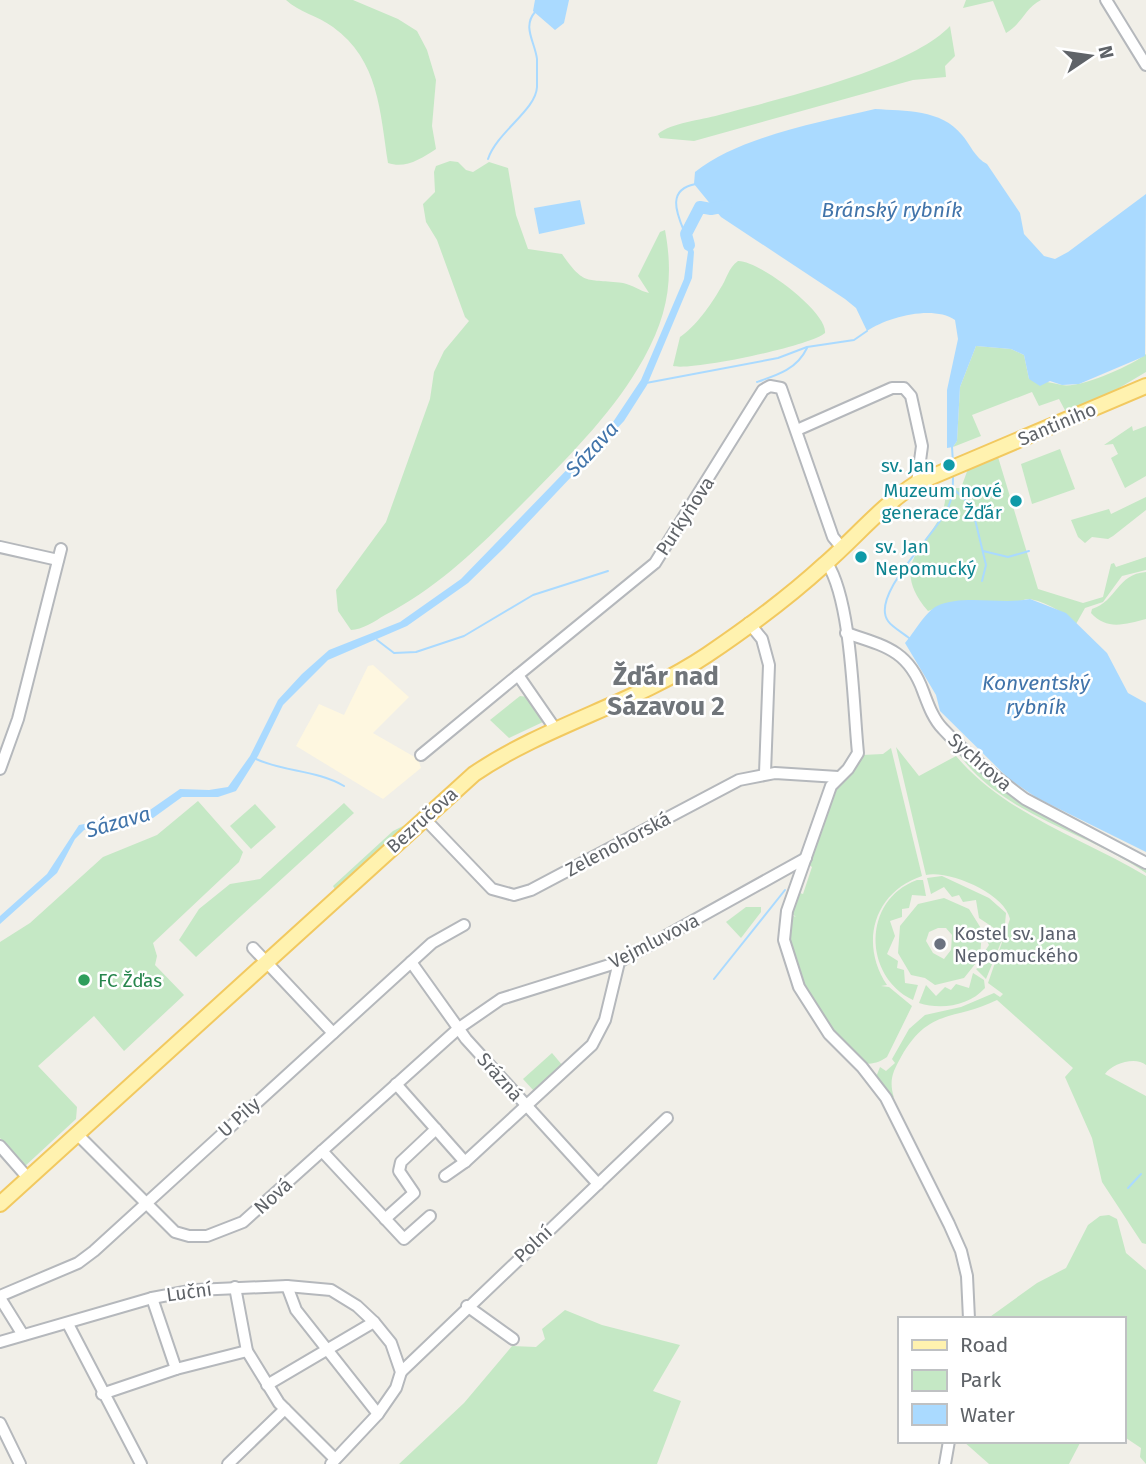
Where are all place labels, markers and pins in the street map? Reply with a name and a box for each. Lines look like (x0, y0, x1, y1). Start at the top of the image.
place label: sv. Jan (881, 454, 935, 477)
marker: sv. Jan (941, 457, 957, 473)
place label: Muzeum nové generace Žďár (881, 479, 1003, 524)
marker: Muzeum nové generace Žďár (1008, 493, 1024, 509)
place label: sv. Jan Nepomucký (875, 535, 977, 580)
marker: sv. Jan Nepomucký (853, 549, 869, 565)
place label: Kostel sv. Jana Nepomuckého (954, 922, 1078, 967)
marker: Kostel sv. Jana Nepomuckého (932, 936, 948, 952)
place label: FC Žďas (98, 969, 162, 992)
marker: FC Žďas (76, 972, 92, 988)

